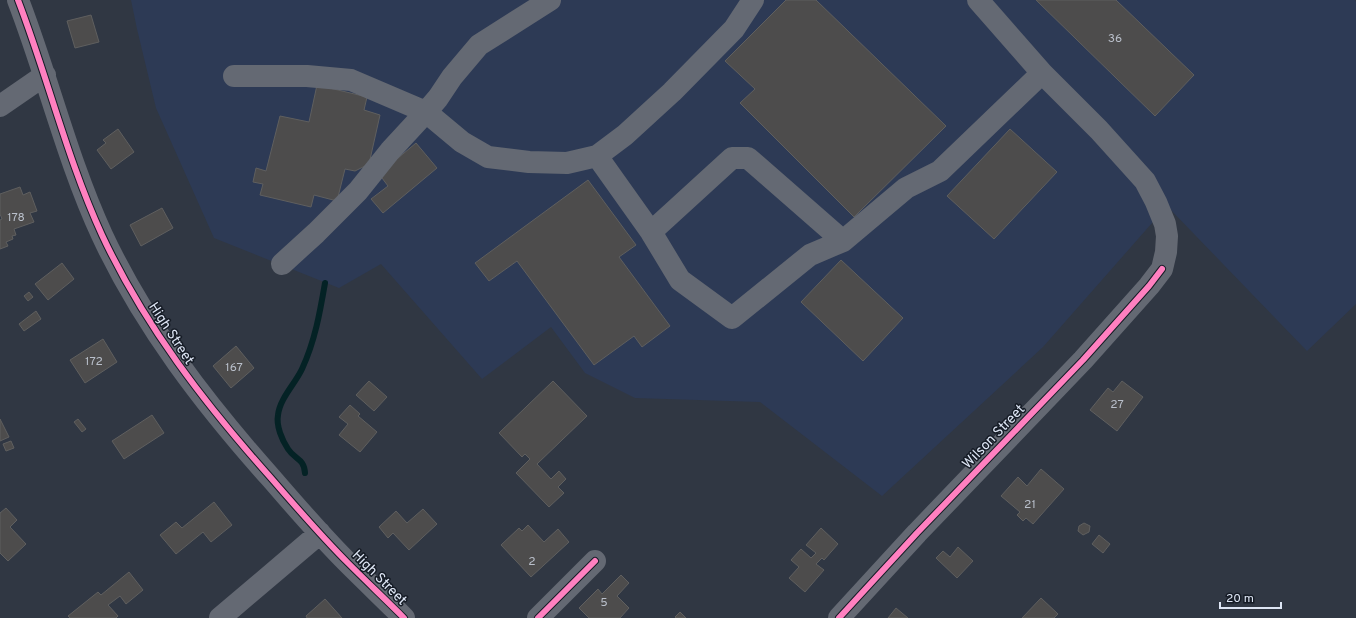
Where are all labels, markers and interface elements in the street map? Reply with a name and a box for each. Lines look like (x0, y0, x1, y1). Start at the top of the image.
house number: 36 (1108, 31, 1122, 47)
house number: 178 (7, 210, 25, 226)
street label: High Street (144, 299, 197, 368)
house number: 172 (85, 354, 103, 370)
house number: 167 (225, 360, 243, 376)
house number: 27 (1110, 397, 1124, 413)
street label: Wilson Street (959, 401, 1029, 473)
house number: 21 (1024, 497, 1036, 513)
street label: High Street (348, 547, 410, 609)
house number: 2 (528, 554, 536, 570)
scale bar (1220, 584, 1281, 610)
text: 20 m (1226, 591, 1254, 607)
house number: 5 (600, 595, 608, 611)

